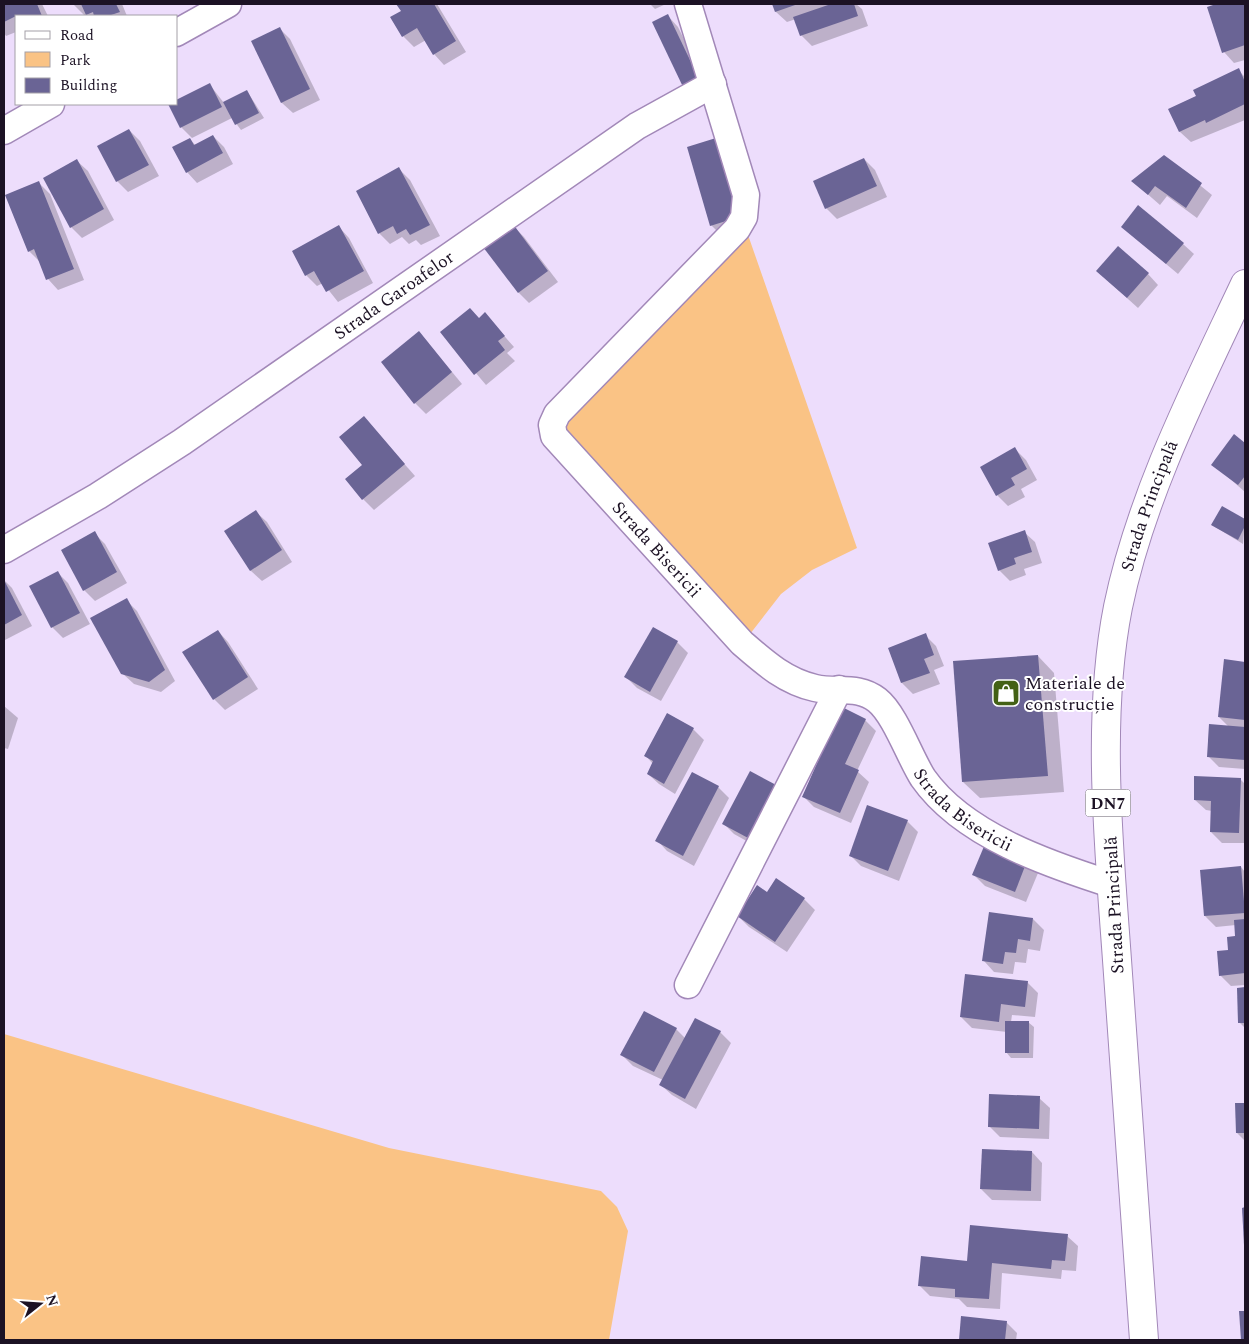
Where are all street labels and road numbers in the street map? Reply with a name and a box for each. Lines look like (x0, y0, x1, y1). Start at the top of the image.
street label: Strada Garoafelor (328, 244, 460, 347)
street label: Strada Principală (1114, 436, 1185, 575)
street label: Strada Bisericii (605, 495, 708, 604)
street label: Strada Bisericii (906, 763, 1017, 859)
road number: DN7 (1086, 790, 1130, 816)
street label: Strada Principală (1097, 835, 1132, 974)

